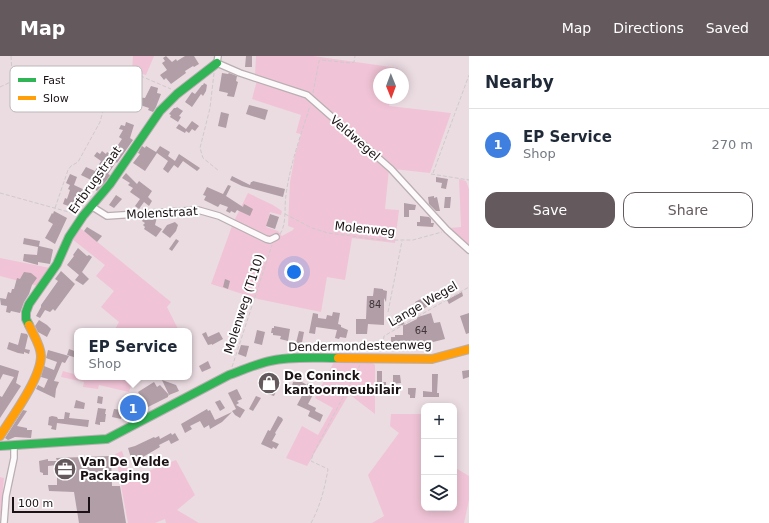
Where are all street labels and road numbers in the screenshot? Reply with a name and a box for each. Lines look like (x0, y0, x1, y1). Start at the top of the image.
street label: Veldwegel (327, 113, 383, 163)
street label: Ertbrugstraat (66, 143, 124, 217)
street label: Molenstraat (126, 204, 198, 222)
street label: Molenweg (334, 219, 396, 239)
street label: Molenweg (T110) (221, 252, 267, 356)
street label: Lange Wegel (386, 279, 460, 329)
street label: Dendermondesteenweg (288, 338, 432, 354)

